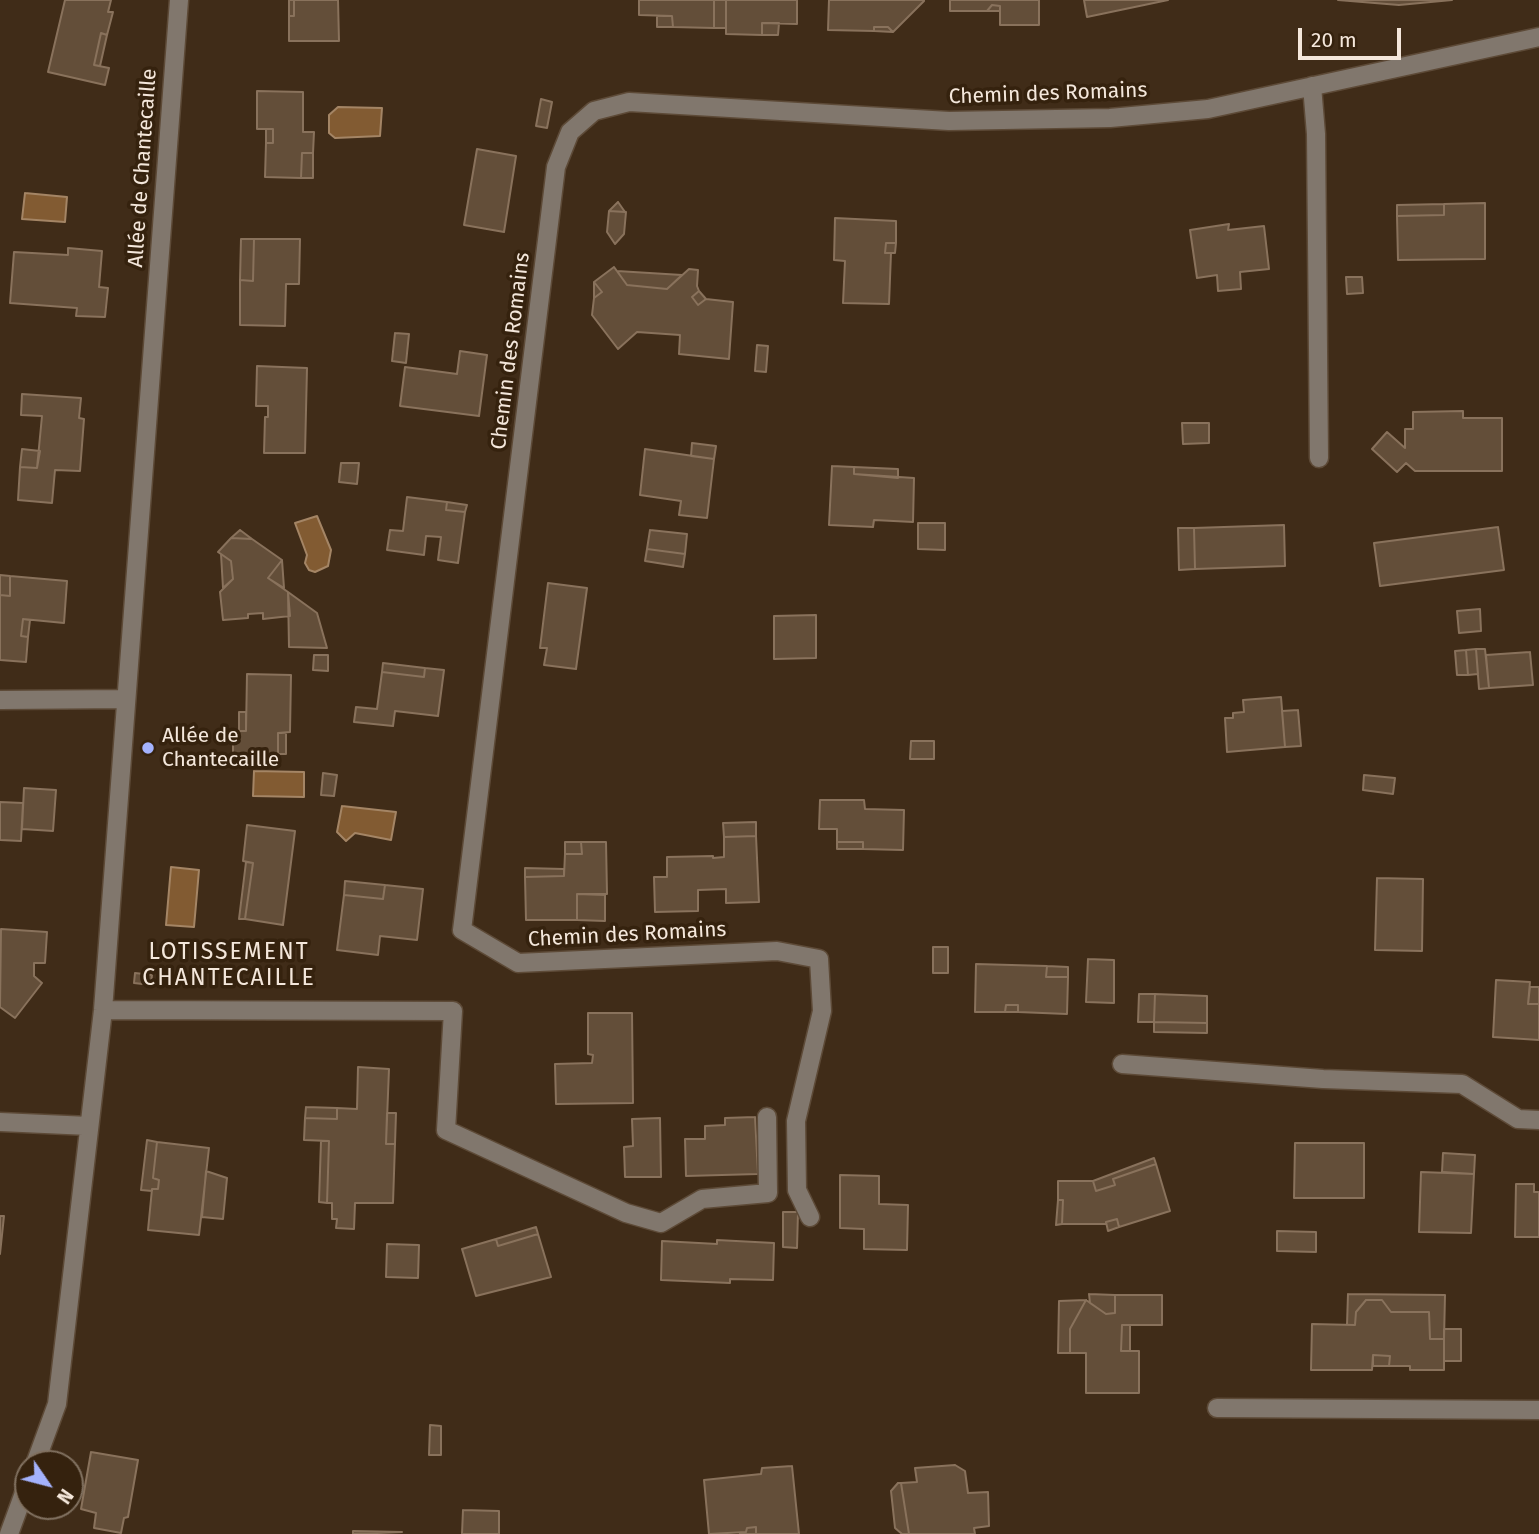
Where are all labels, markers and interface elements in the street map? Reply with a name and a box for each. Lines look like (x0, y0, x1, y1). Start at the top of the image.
scale bar (1301, 14, 1404, 58)
text: 20 m (1311, 27, 1357, 53)
street label: Allée de Chantecaille (123, 68, 163, 268)
street label: Chemin des Romains (948, 78, 1148, 110)
street label: Chemin des Romains (486, 251, 536, 451)
place label: Allée de Chantecaille (162, 723, 279, 773)
marker: Allée de Chantecaille (140, 740, 156, 756)
street label: Chemin des Romains (527, 917, 727, 953)
district label: LOTISSEMENT CHANTECAILLE (144, 939, 314, 993)
north arrow (14, 1450, 84, 1520)
text: N (52, 1484, 78, 1508)

